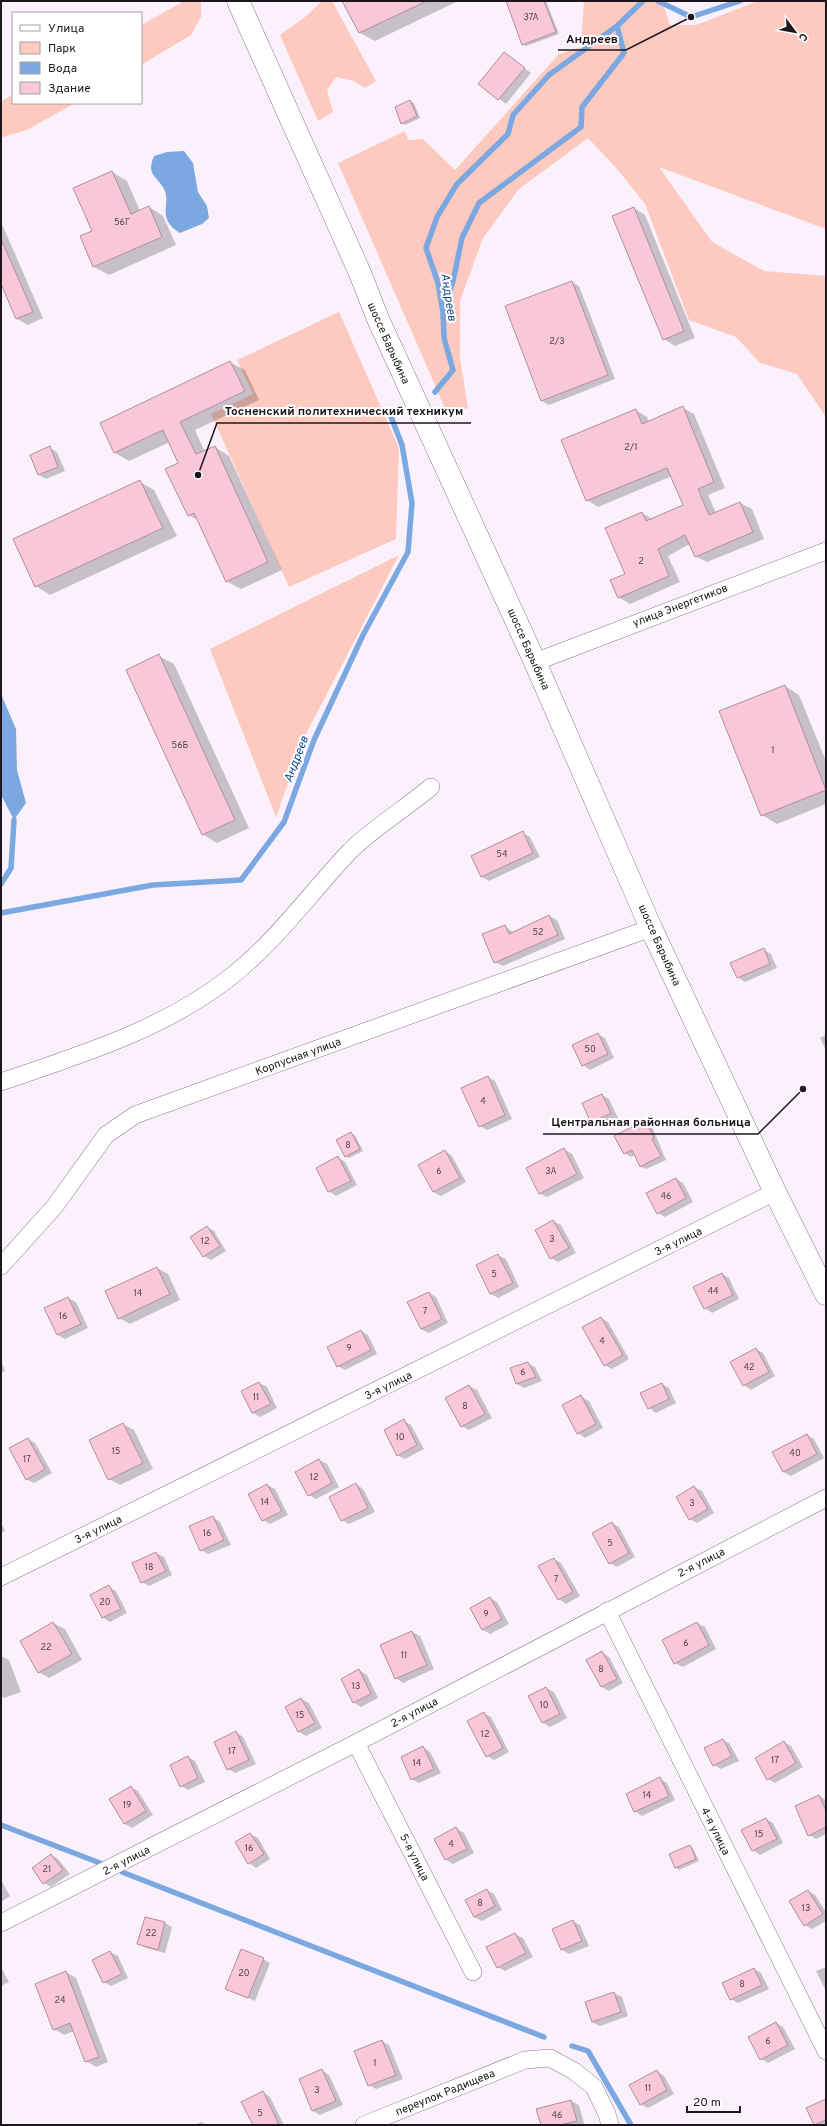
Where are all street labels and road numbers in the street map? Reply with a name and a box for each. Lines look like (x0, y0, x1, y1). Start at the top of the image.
street label: шоссе Барыбина (364, 300, 412, 387)
street label: улица Энергетиков (631, 581, 730, 631)
street label: шоссе Барыбина (504, 606, 552, 693)
street label: шоссе Барыбина (635, 902, 683, 989)
street label: Корпусная улица (254, 1035, 343, 1079)
street label: 3-я улица (652, 1224, 705, 1259)
street label: 3-я улица (362, 1368, 415, 1403)
street label: 3-я улица (72, 1512, 125, 1547)
street label: 2-я улица (675, 1545, 728, 1581)
street label: 2-я улица (388, 1695, 441, 1731)
street label: 4-я улица (698, 1805, 733, 1858)
street label: 5-я улица (396, 1831, 432, 1884)
street label: 2-я улица (100, 1843, 153, 1879)
street label: переулок Радищева (394, 2067, 497, 2119)

